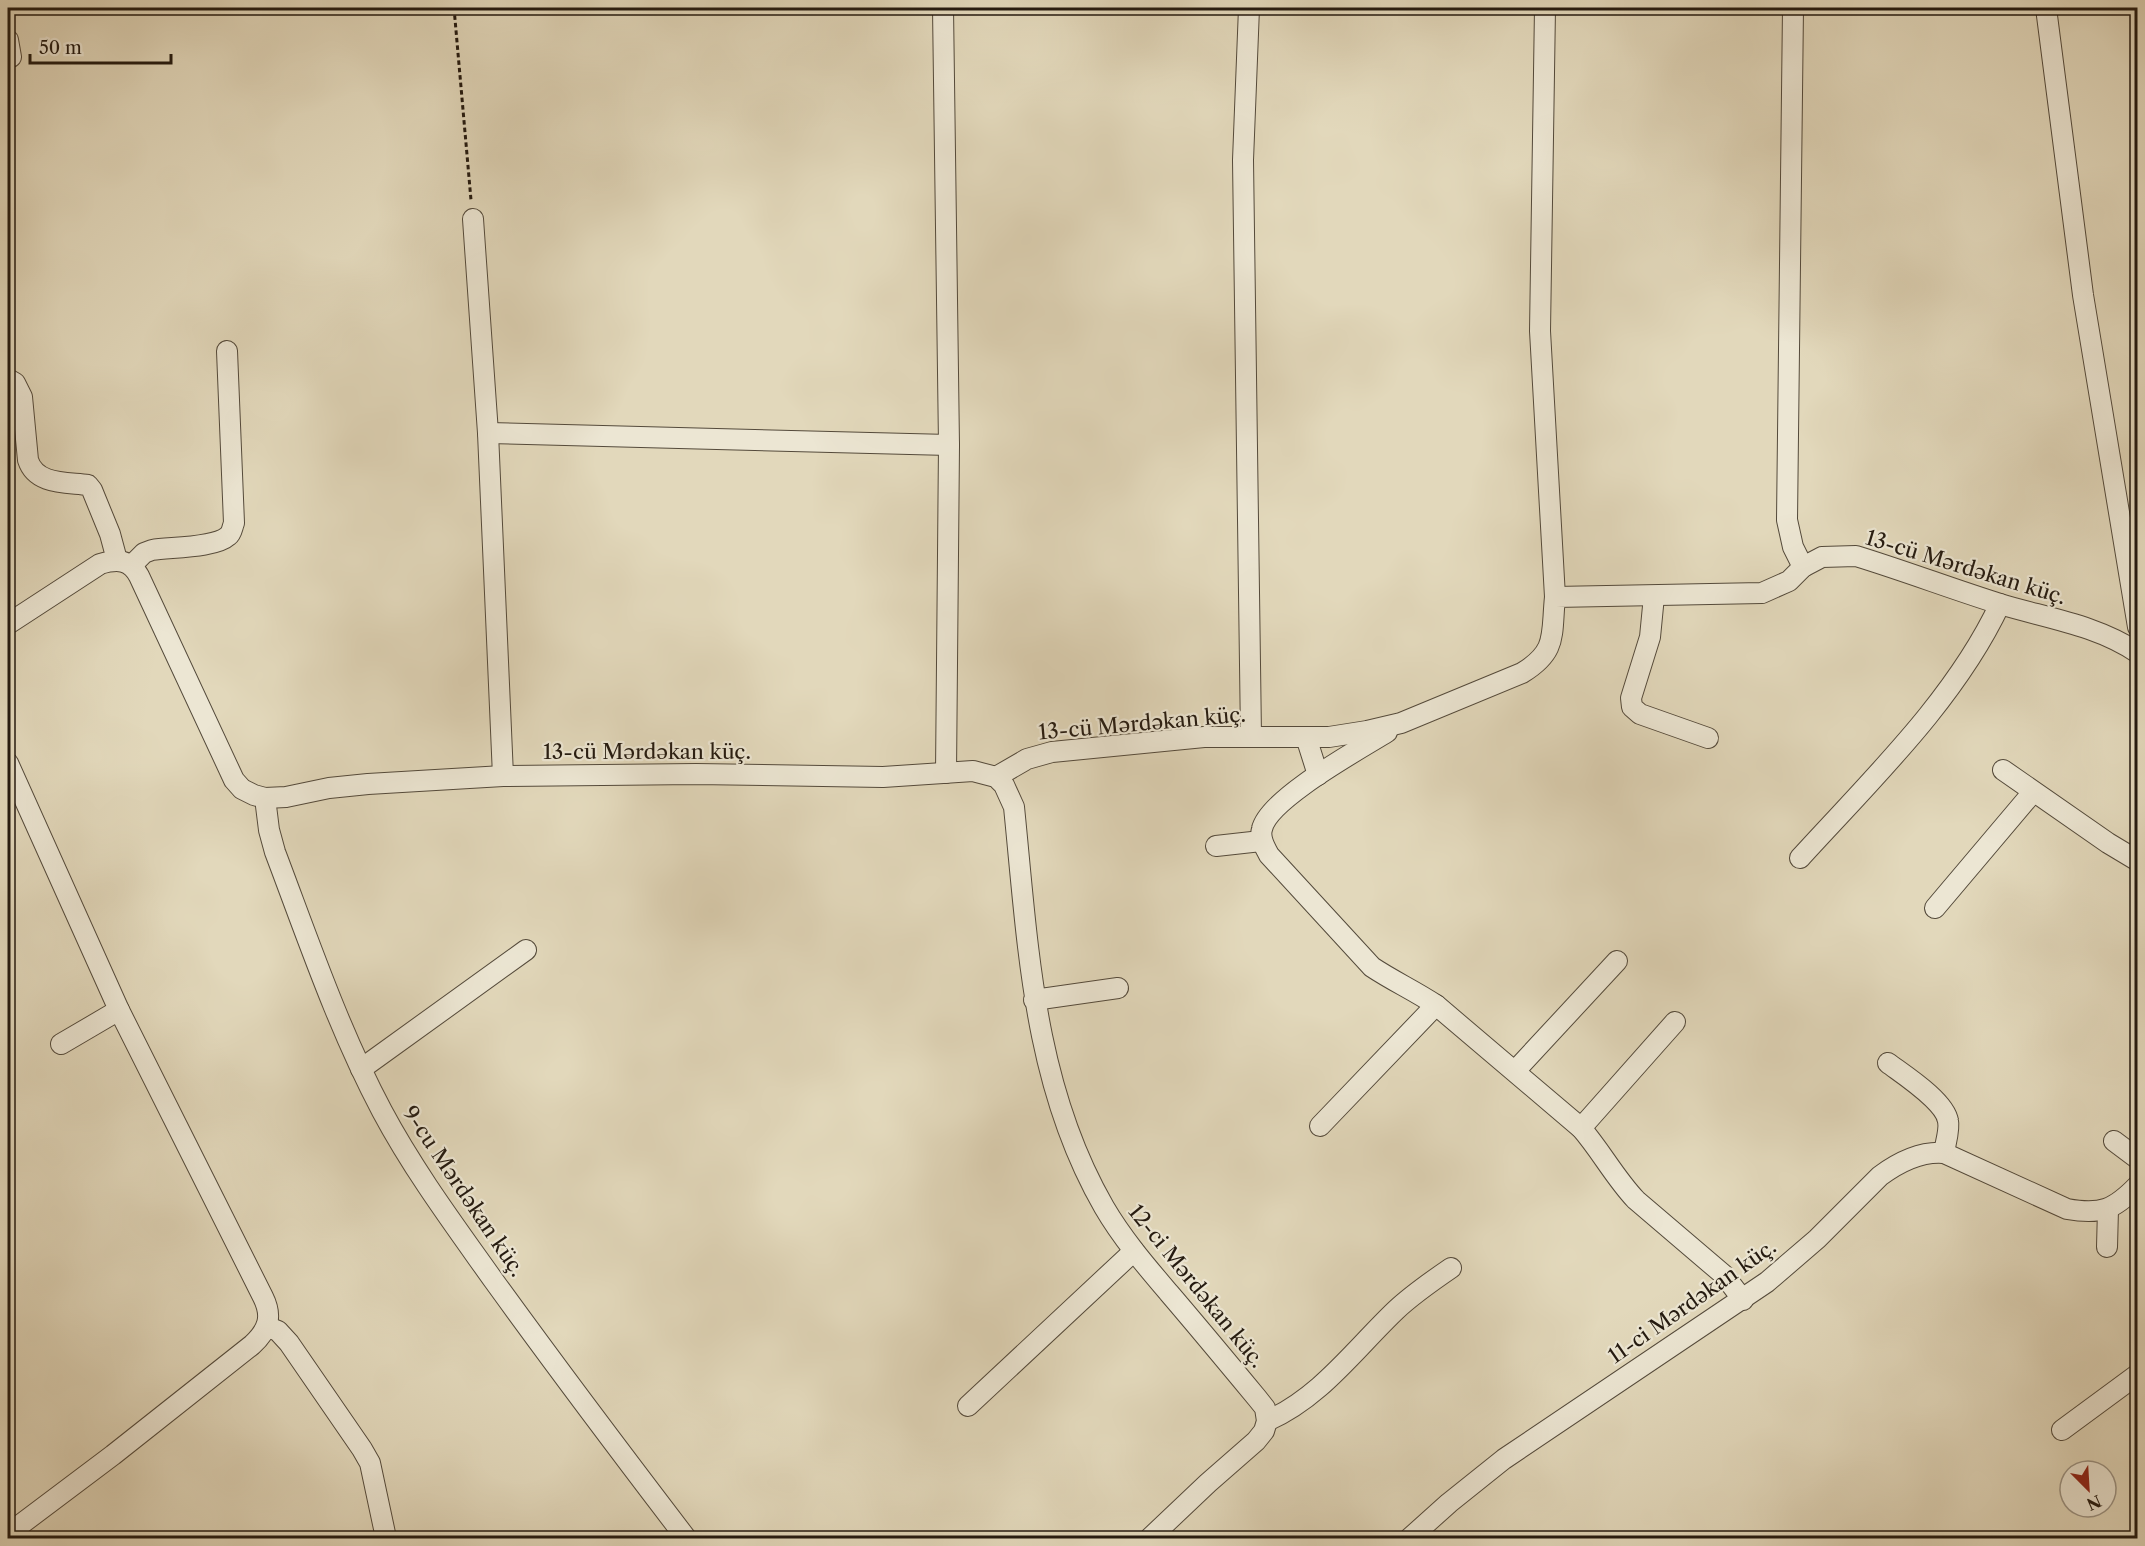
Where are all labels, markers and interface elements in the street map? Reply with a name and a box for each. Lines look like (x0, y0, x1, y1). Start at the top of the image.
scale bar (30, 27, 171, 65)
text: 50 m (39, 37, 82, 59)
street label: 13-cü Mərdəkan küç. (1863, 525, 2069, 609)
street label: 13-cü Mərdəkan küç. (1037, 701, 1247, 745)
street label: 13-cü Mərdəkan küç. (543, 739, 751, 764)
street label: 9-cu Mərdəkan küç. (398, 1101, 530, 1281)
street label: 12-ci Mərdəkan küç. (1124, 1199, 1270, 1373)
street label: 11-ci Mərdəkan küç. (1603, 1234, 1781, 1368)
north arrow (2058, 1459, 2118, 1519)
text: N (2084, 1491, 2105, 1515)

